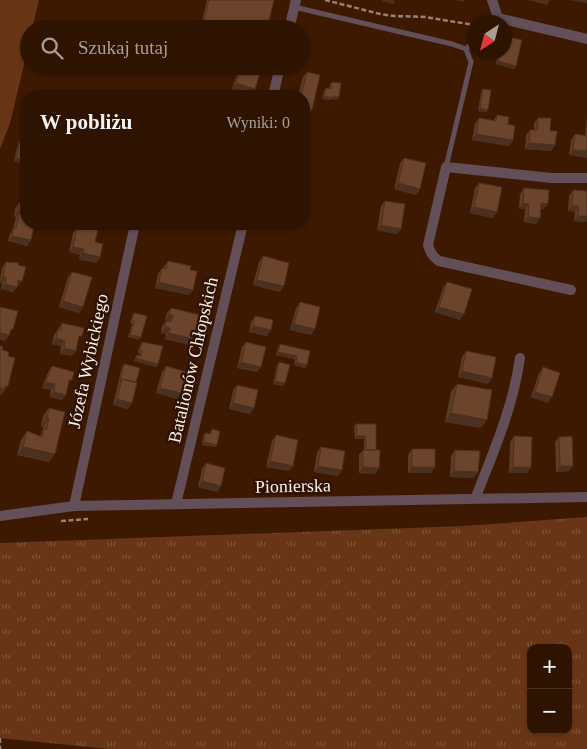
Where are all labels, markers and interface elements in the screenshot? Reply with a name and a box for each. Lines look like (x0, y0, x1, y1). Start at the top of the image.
north arrow (467, 15, 512, 60)
search box (20, 20, 310, 75)
icon: search (38, 34, 66, 62)
text: Szukaj tutaj (78, 37, 168, 58)
text: W pobliżu (40, 110, 132, 134)
text: Wyniki: 0 (227, 114, 290, 131)
street label: Batalionów Chłopskich (164, 275, 222, 445)
street label: Józefa Wybickiego (64, 292, 112, 430)
street label: Pionierska (255, 475, 331, 497)
map controls (527, 644, 572, 734)
button: + (527, 644, 572, 689)
button: − (527, 689, 572, 734)

